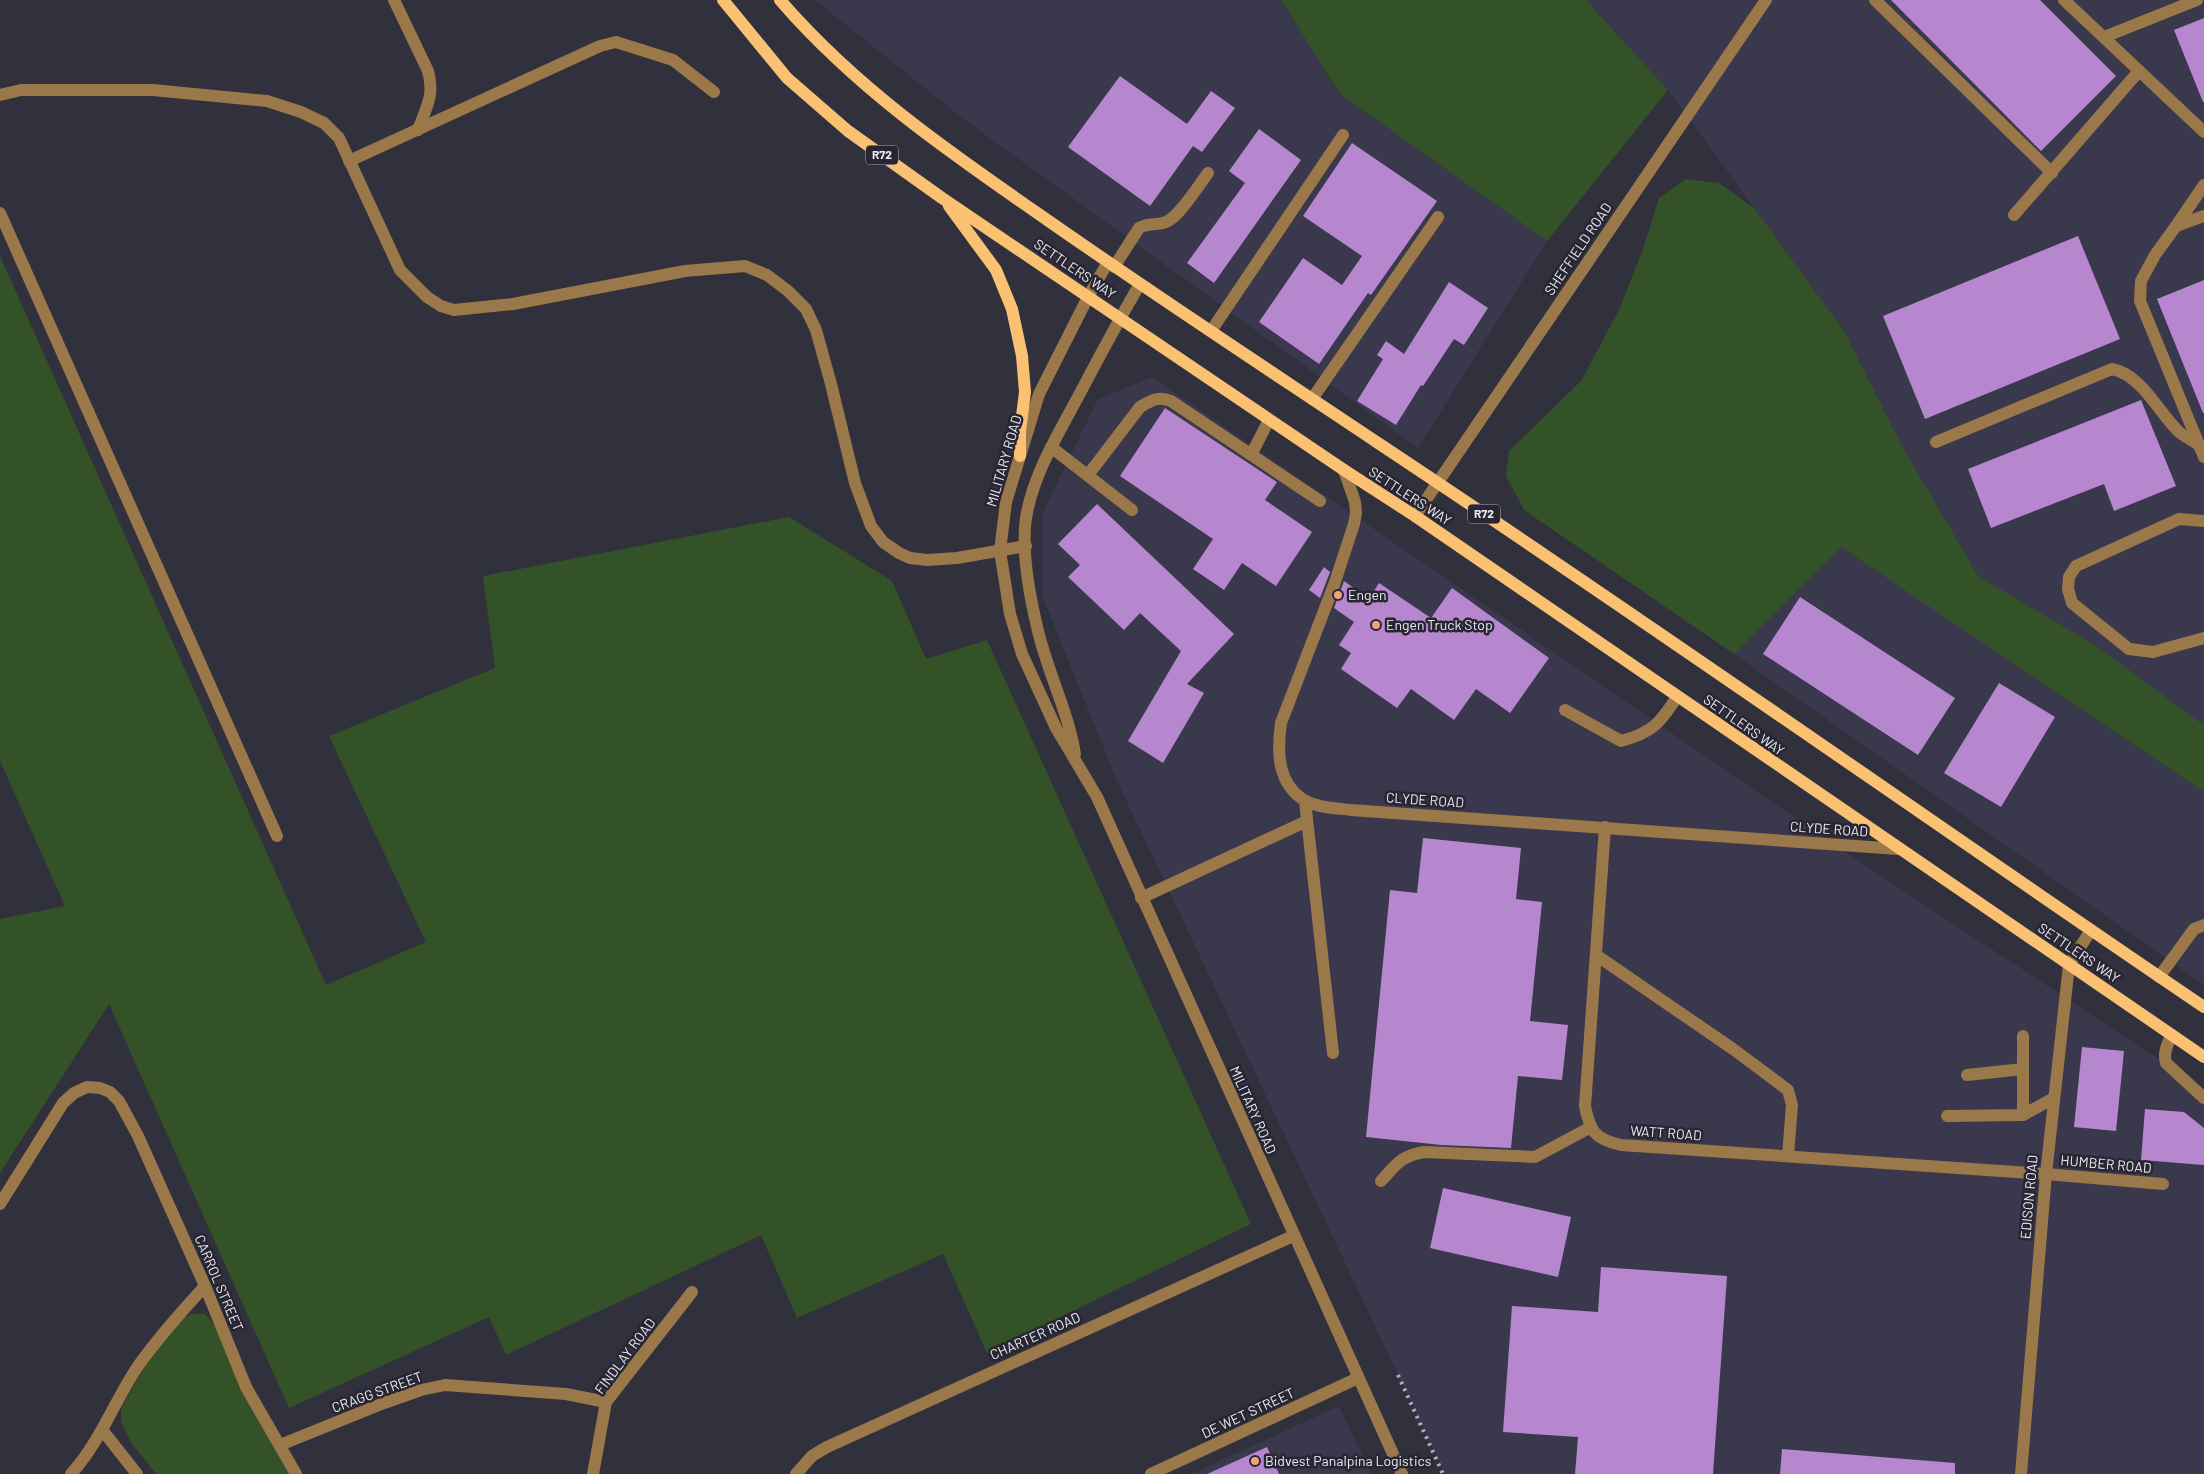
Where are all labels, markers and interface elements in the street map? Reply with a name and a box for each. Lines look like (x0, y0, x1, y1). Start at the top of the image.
road number: R72 (866, 146, 898, 164)
street label: SHEFFIELD ROAD (1540, 199, 1615, 298)
street label: SETTLERS WAY (1031, 235, 1119, 302)
street label: MILITARY ROAD (982, 413, 1025, 509)
street label: SETTLERS WAY (1366, 463, 1455, 529)
road number: R72 (1468, 504, 1500, 524)
place label: Engen (1348, 586, 1387, 603)
marker: Engen (1332, 589, 1344, 601)
place label: Engen Truck Stop (1386, 616, 1493, 633)
marker: Engen Truck Stop (1370, 619, 1382, 631)
street label: SETTLERS WAY (1701, 690, 1788, 759)
street label: CLYDE ROAD (1385, 788, 1465, 811)
street label: CLYDE ROAD (1789, 817, 1869, 840)
street label: SETTLERS WAY (2035, 919, 2123, 986)
street label: MILITARY ROAD (1226, 1063, 1280, 1156)
street label: WATT ROAD (1630, 1122, 1702, 1143)
street label: HUMBER ROAD (2060, 1151, 2152, 1176)
street label: EDISON ROAD (2016, 1154, 2041, 1240)
street label: CARROL STREET (192, 1232, 247, 1334)
street label: CHARTER ROAD (987, 1308, 1083, 1363)
street label: FINDLAY ROAD (591, 1314, 659, 1397)
street label: CRAGG STREET (329, 1367, 424, 1416)
street label: DE WET STREET (1199, 1384, 1297, 1442)
place label: Bidvest Panalpina Logistics (1265, 1452, 1432, 1469)
marker: Bidvest Panalpina Logistics (1249, 1455, 1261, 1467)

